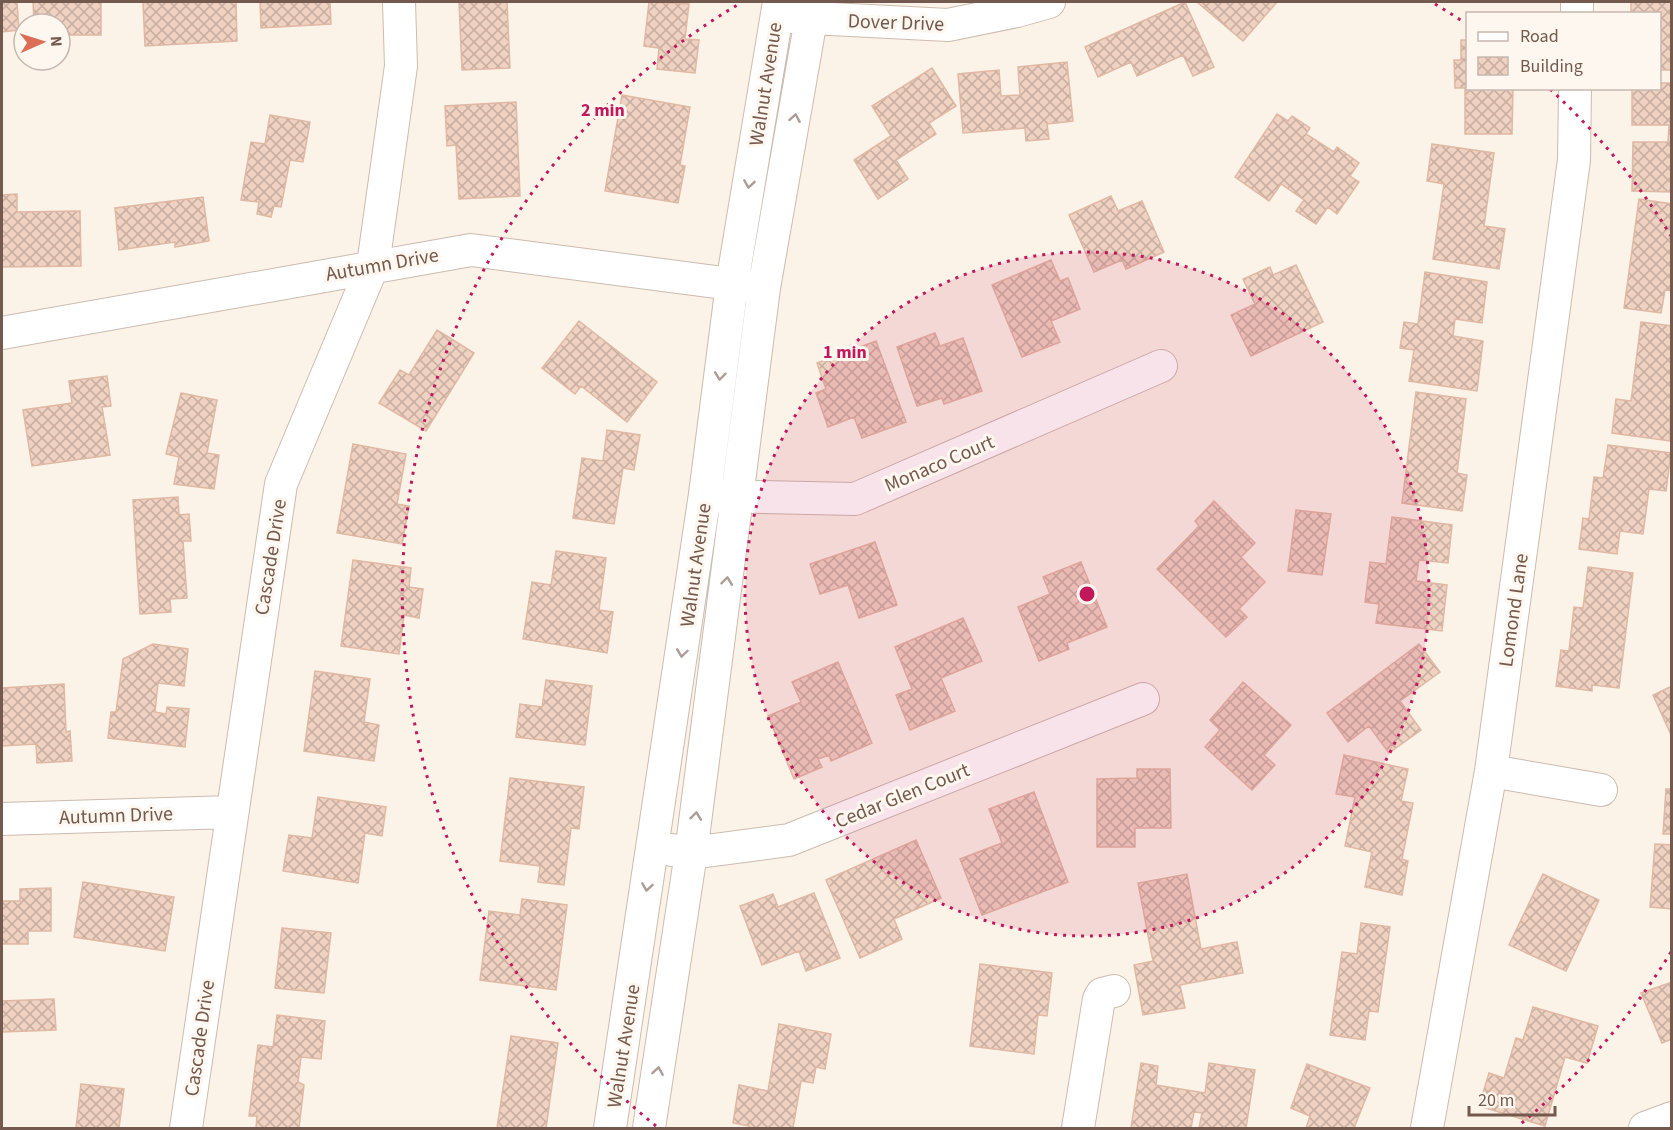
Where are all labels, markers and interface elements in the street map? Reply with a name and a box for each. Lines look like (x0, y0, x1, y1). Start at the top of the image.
street label: Dover Drive (847, 7, 945, 39)
north arrow (12, 12, 72, 72)
legend (1466, 12, 1661, 90)
street label: Walnut Avenue (742, 20, 790, 148)
text: Road (1520, 24, 1559, 49)
text: N (45, 35, 67, 47)
text: Building (1520, 54, 1583, 79)
text: 2 min (581, 98, 625, 123)
one-way arrow (788, 113, 800, 122)
one-way arrow (743, 178, 756, 188)
street label: Autumn Drive (324, 241, 441, 289)
text: 1 min (823, 340, 867, 365)
one-way arrow (715, 372, 727, 381)
street label: Monaco Court (880, 428, 999, 500)
street label: Cascade Drive (248, 497, 294, 617)
street label: Walnut Avenue (673, 501, 719, 629)
street label: Lomond Lane (1492, 551, 1536, 669)
one-way arrow (721, 576, 733, 585)
centre of rings (1077, 584, 1097, 604)
one-way arrow (676, 648, 688, 657)
street label: Cedar Glen Court (831, 756, 974, 836)
street label: Autumn Drive (59, 800, 174, 832)
one-way arrow (690, 811, 702, 820)
one-way arrow (641, 882, 654, 892)
street label: Cascade Drive (178, 978, 222, 1098)
street label: Walnut Avenue (600, 982, 648, 1110)
one-way arrow (651, 1066, 663, 1075)
scale bar (1469, 1079, 1554, 1117)
text: 20 m (1478, 1088, 1514, 1113)

